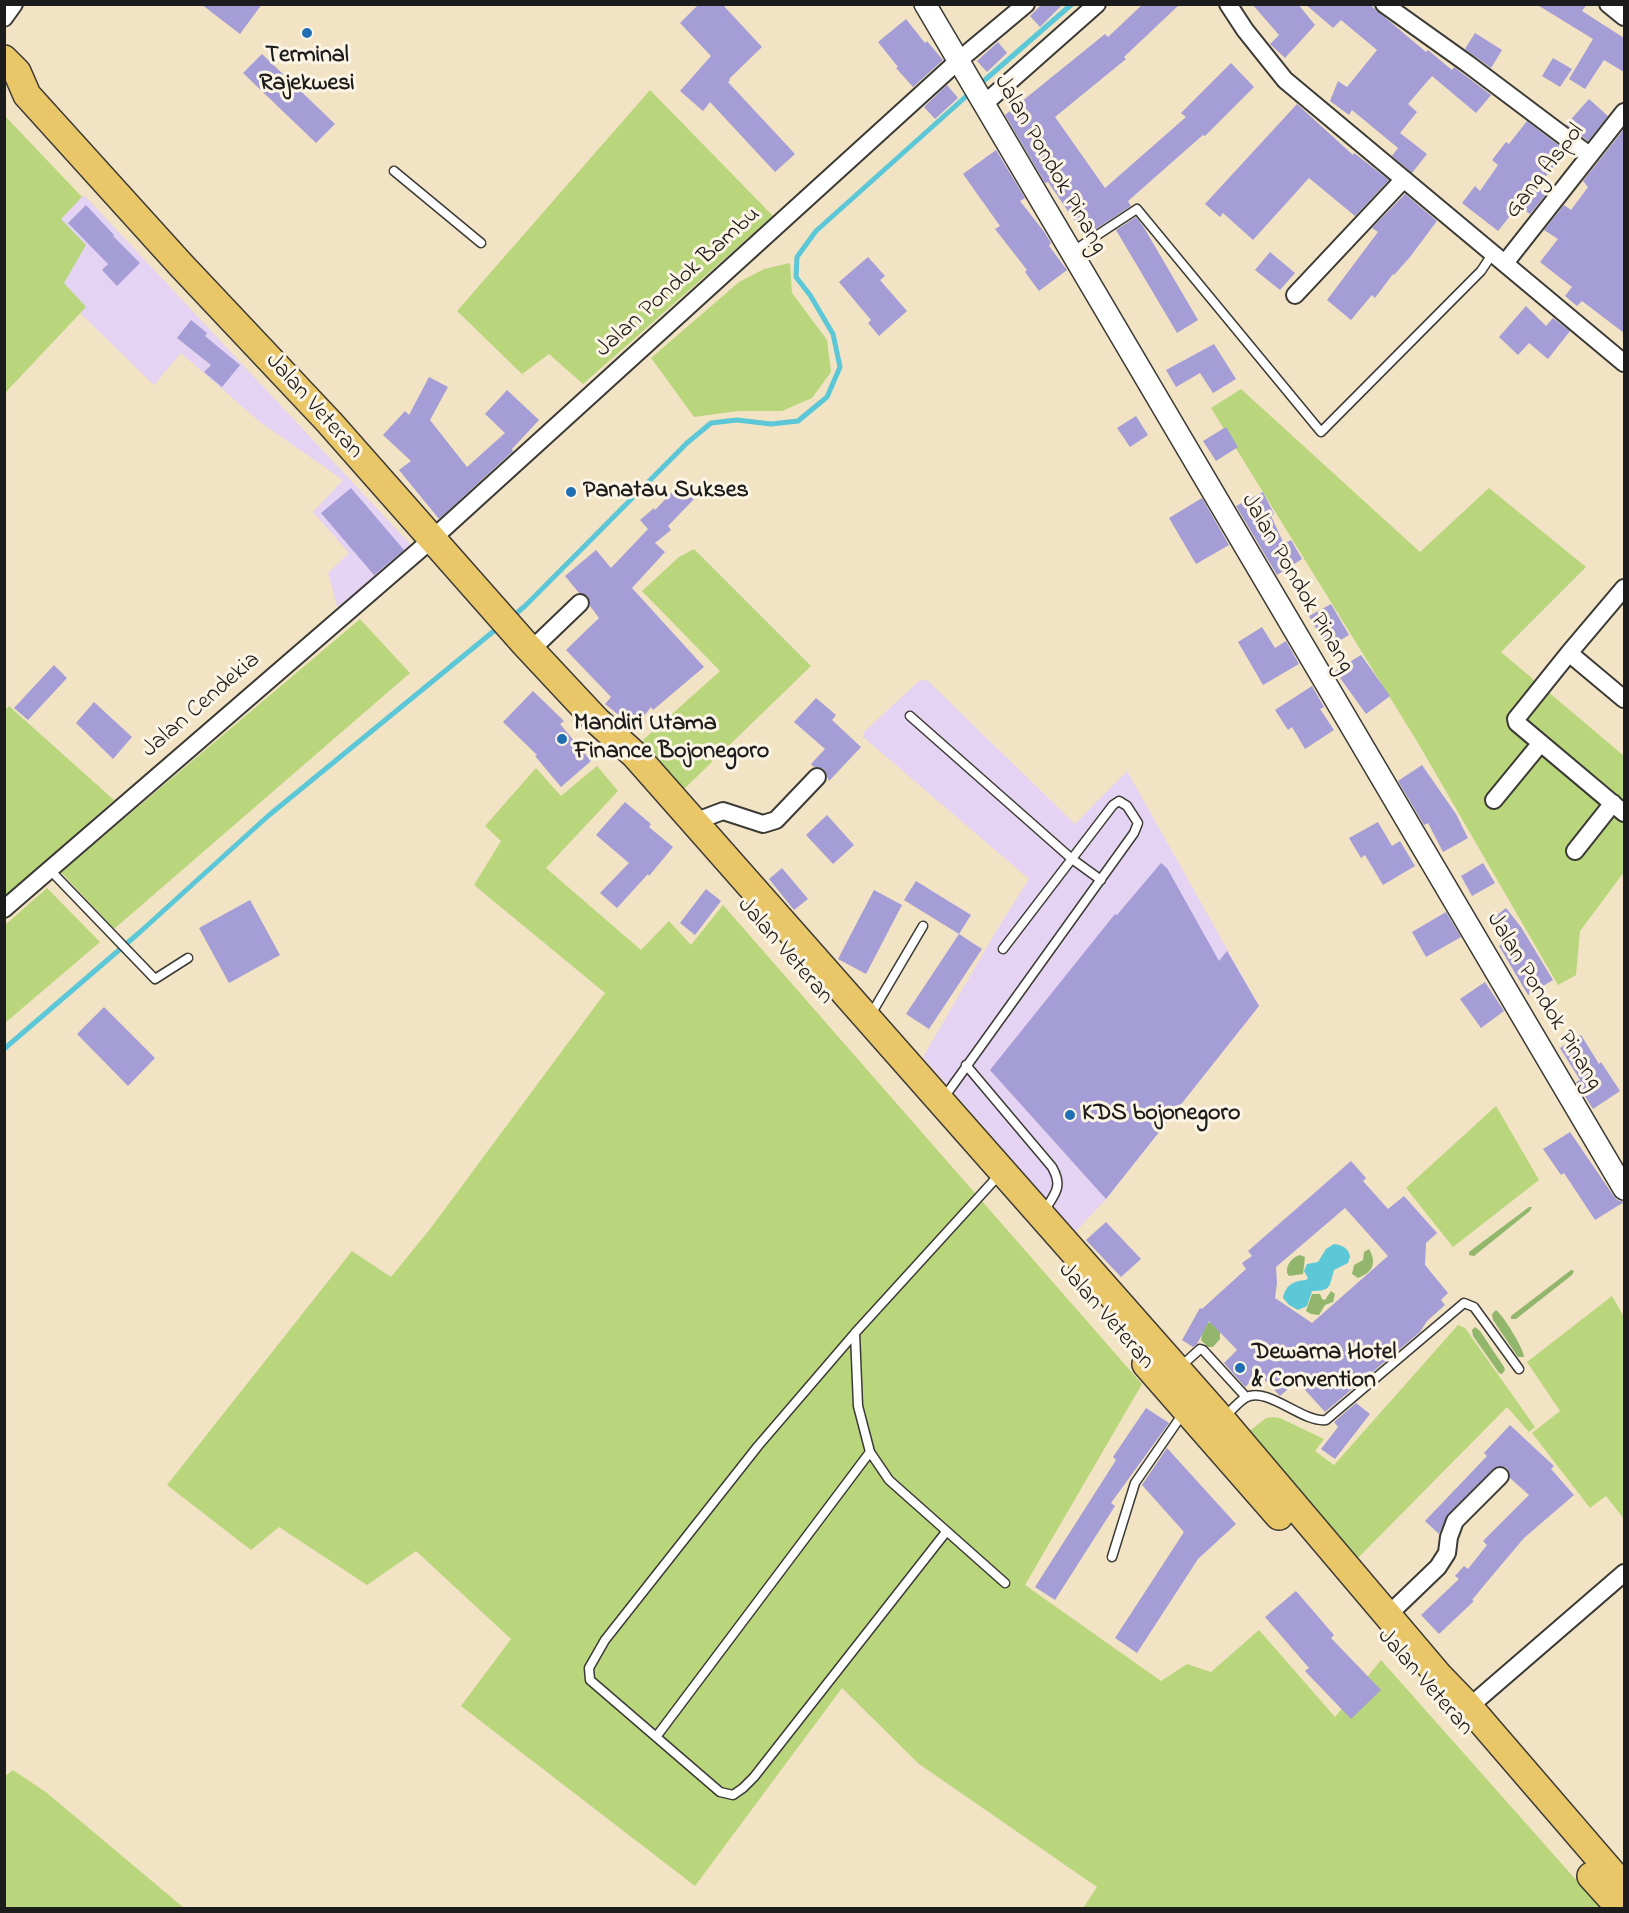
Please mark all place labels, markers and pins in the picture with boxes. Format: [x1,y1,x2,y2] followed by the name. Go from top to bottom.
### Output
[300,26,314,40] marker: Terminal Rajekwesi
[259,43,355,99] place label: Terminal Rajekwesi
[583,478,749,506] place label: Panatau Sukses
[564,485,578,499] marker: Panatau Sukses
[574,711,769,767] place label: Mandiri Utama Finance Bojonegoro
[555,732,569,746] marker: Mandiri Utama Finance Bojonegoro
[1082,1101,1240,1129] place label: KDS bojonegoro
[1063,1108,1077,1122] marker: KDS bojonegoro
[1252,1340,1397,1396] place label: Dewarna Hotel & Convention
[1233,1361,1247,1375] marker: Dewarna Hotel & Convention

